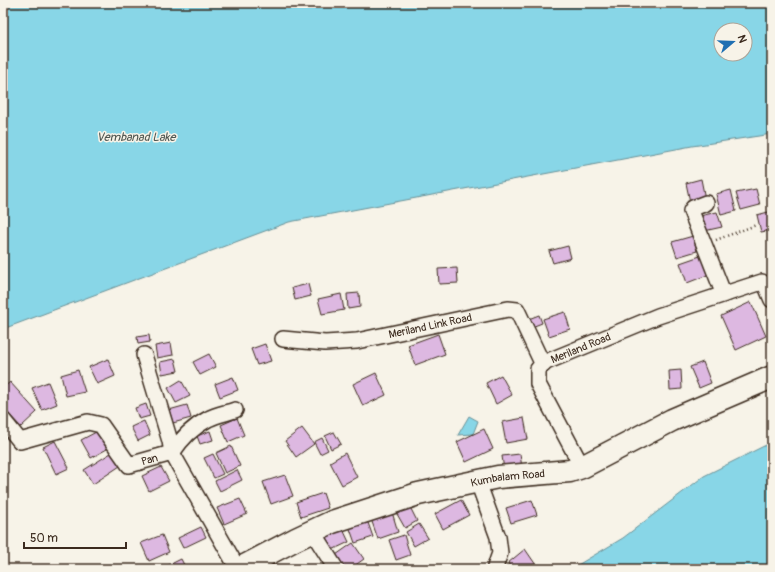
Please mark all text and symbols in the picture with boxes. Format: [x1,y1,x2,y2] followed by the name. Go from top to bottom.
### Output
[713,22,753,62] north arrow
[735,33,750,45] text: N
[97,130,177,145] water label: Vembanad Lake
[387,310,473,341] street label: Meriland Link Road
[549,330,612,366] street label: Meriland Road
[140,451,159,468] street label: Pan
[469,467,545,489] street label: Kumbalam Road
[24,524,126,550] scale bar
[30,531,58,546] text: 50 m

